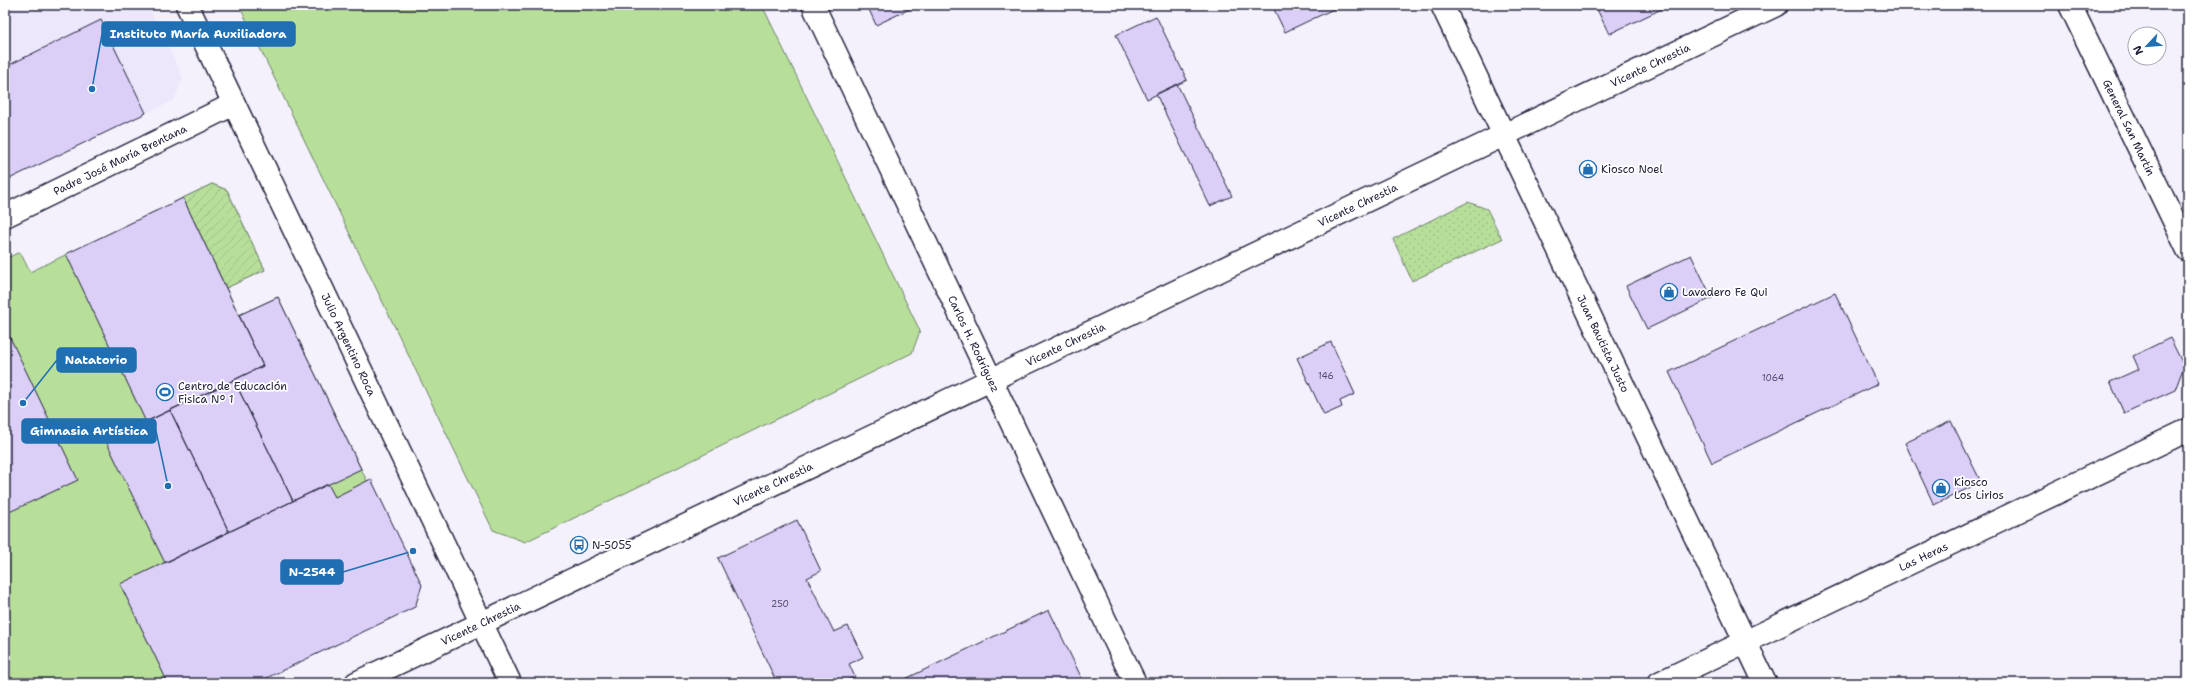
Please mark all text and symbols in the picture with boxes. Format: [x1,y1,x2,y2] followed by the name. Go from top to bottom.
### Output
[102,22,295,46] callout: Instituto María Auxiliadora
[110,26,287,42] text: Instituto María Auxiliadora
[2127,26,2167,66] north arrow
[1608,40,1693,91] street label: Vicente Chrestia
[2130,43,2147,57] text: N
[2099,77,2158,179] street label: General San Martín
[51,121,190,199] street label: Padre José María Brentana
[1578,159,1598,179] shop icon: Kiosco Noel
[1601,162,1663,177] place label: Kiosco Noel
[1316,180,1400,231] street label: Vicente Chrestia
[1659,282,1679,302] shop icon: Lavadero Fe Qui
[1682,285,1768,300] place label: Lavadero Fe Qui
[317,291,379,399] street label: Julio Argentino Roca
[1573,292,1633,395] street label: Juan Bautista Justo
[944,293,1003,395] street label: Carlos H. Rodríguez
[1023,319,1108,370] street label: Vicente Chrestia
[57,348,136,372] callout: Natatorio
[65,352,127,368] text: Natatorio
[1318,370,1334,382] house number: 146
[1762,372,1784,384] house number: 1064
[178,379,287,407] place label: Centro de Educación Fisica Nº 1
[155,382,175,402] sports icon: Centro de Educación Fisica Nº 1
[22,419,156,443] callout: Gimnasia Artística
[30,423,149,439] text: Gimnasia Artística
[731,459,816,510] street label: Vicente Chrestia
[1954,475,2004,503] place label: Kiosco Los Lirios
[1931,478,1951,498] shop icon: Kiosco Los Lirios
[569,535,589,555] bus stop icon: N-5055
[592,538,632,553] place label: N-5055
[1897,539,1951,575] street label: Las Heras
[281,560,343,584] callout: N-2544
[289,564,336,580] text: N-2544
[771,598,789,610] house number: 250
[438,599,523,649] street label: Vicente Chrestia

